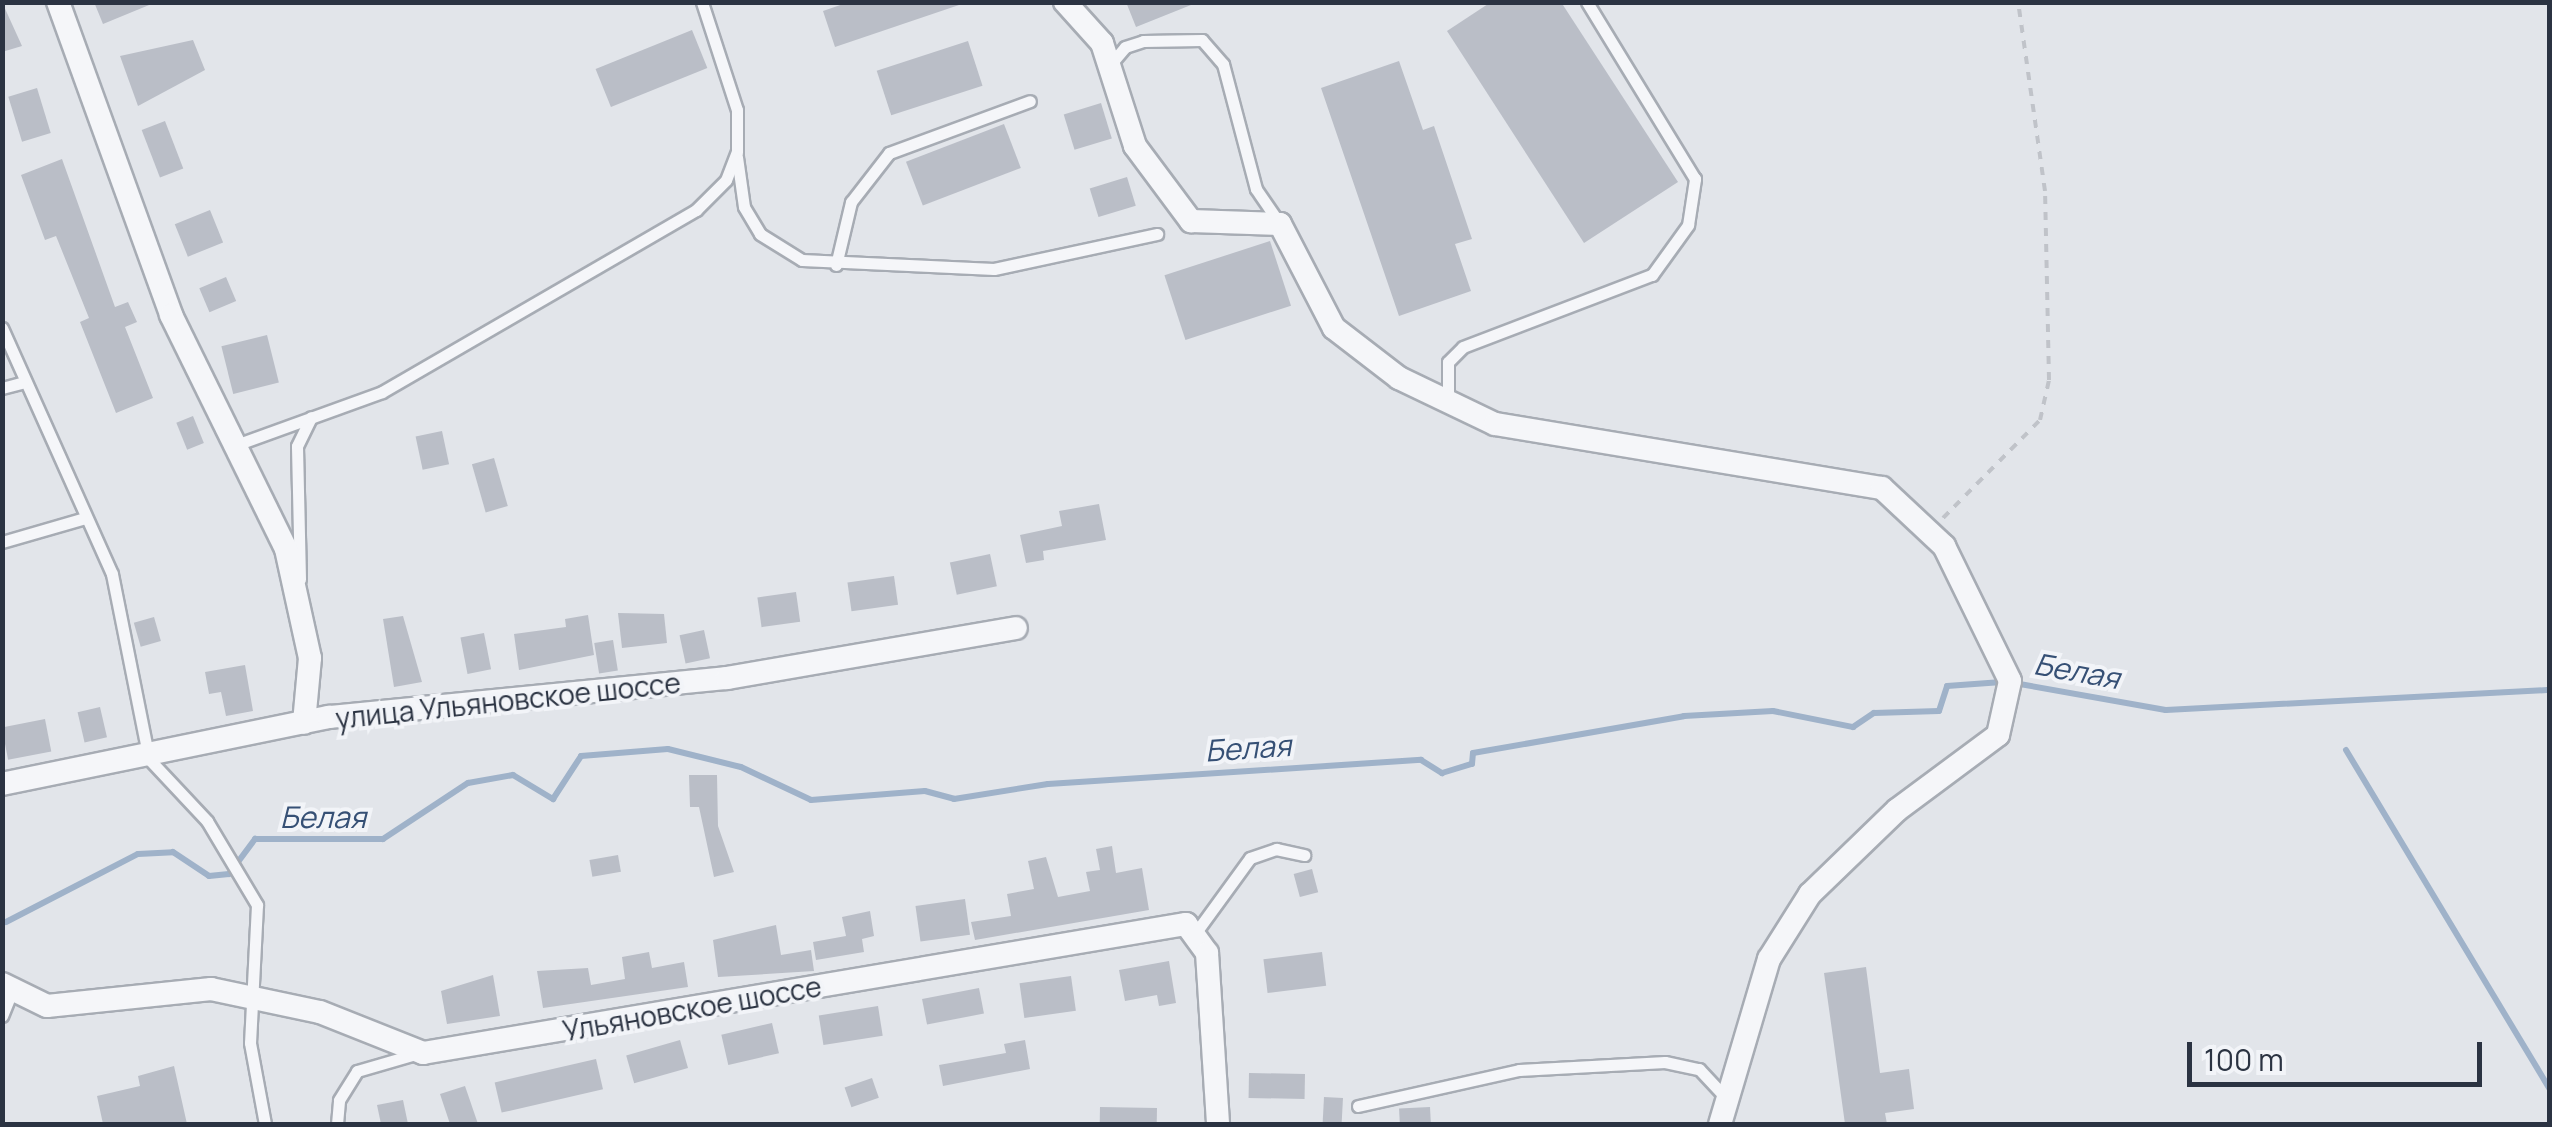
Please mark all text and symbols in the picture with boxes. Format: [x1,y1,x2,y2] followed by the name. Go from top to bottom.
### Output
[2031,646,2123,696] water label: Белая
[334,665,682,735] street label: улица Ульяновское шоссе
[1204,727,1292,769] water label: Белая
[280,799,366,835] water label: Белая
[560,969,824,1047] street label: Ульяновское шоссе
[2192,1022,2487,1084] scale bar
[2204,1039,2284,1080] text: 100 m

